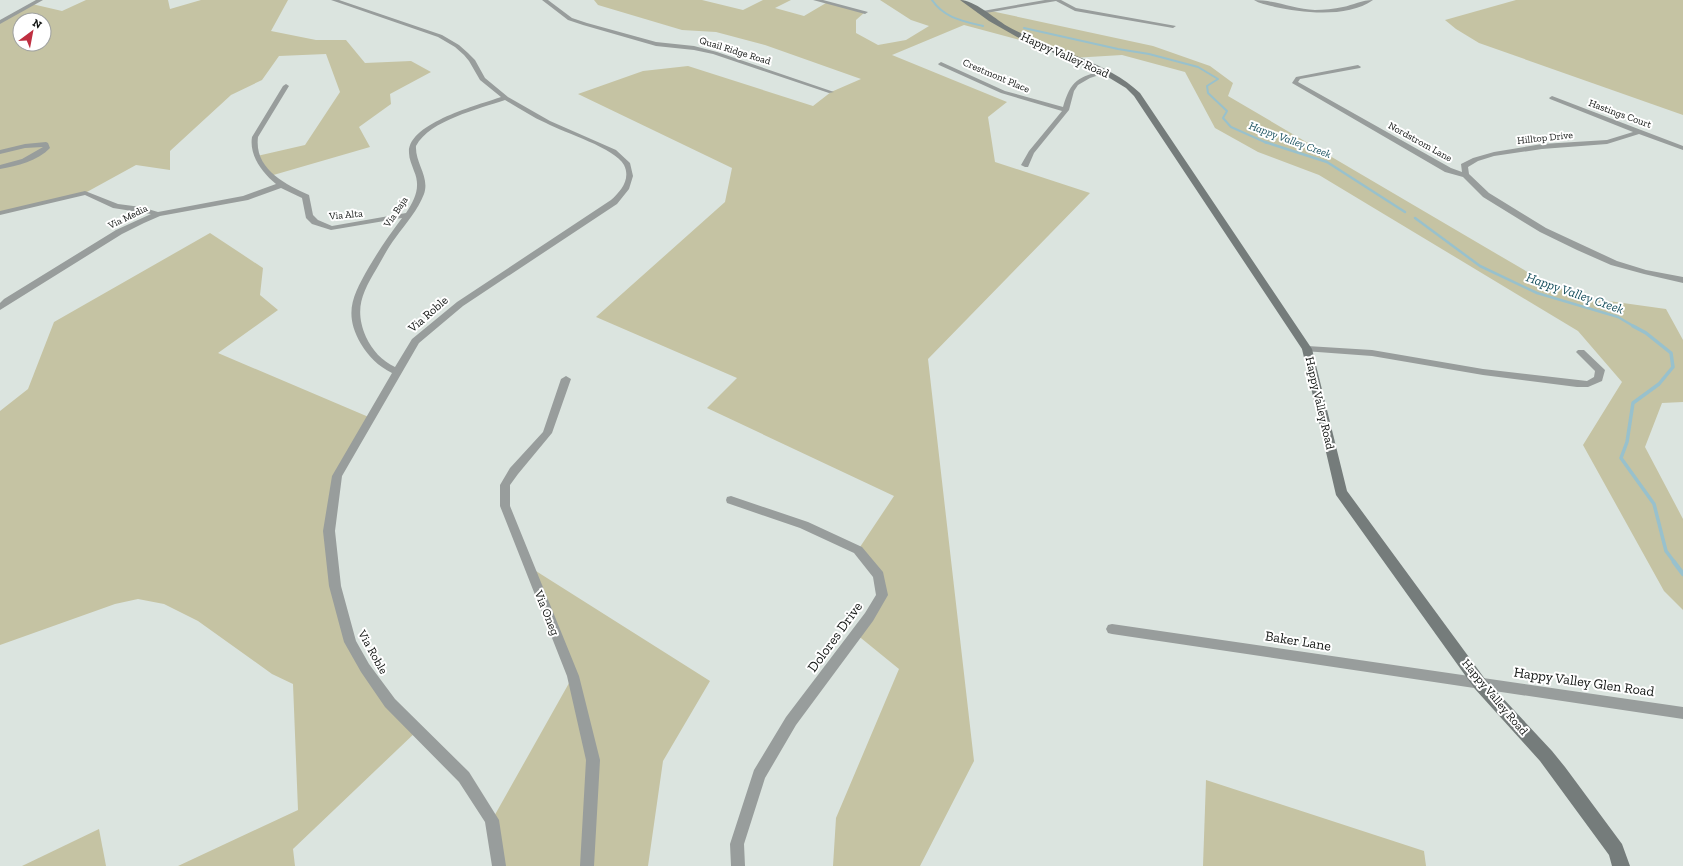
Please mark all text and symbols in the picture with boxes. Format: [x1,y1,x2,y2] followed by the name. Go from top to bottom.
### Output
[12,12,52,52] north arrow
[30,16,45,32] text: N
[1019,29,1112,81] street label: Happy Valley Road
[698,34,773,68] street label: Quail Ridge Road
[961,57,1032,96] street label: Crestmont Place
[1587,97,1653,131] street label: Hastings Court
[1247,119,1333,161] water label: Happy Valley Creek
[1386,120,1454,165] street label: Nordstrom Lane
[1517,129,1574,147] street label: Hilltop Drive
[381,194,411,230] street label: Via Baja
[105,202,150,232] street label: Via Media
[328,208,363,223] street label: Via Alta
[1524,269,1626,317] water label: Happy Valley Creek
[405,293,451,336] street label: Via Roble
[1303,355,1338,451] street label: Happy Valley Road
[531,588,562,638] street label: Via Oneg
[804,598,866,675] street label: Dolores Drive
[355,627,391,677] street label: Via Roble
[1264,627,1333,655] street label: Baker Lane
[1459,656,1531,738] street label: Happy Valley Road
[1513,664,1656,700] street label: Happy Valley Glen Road

